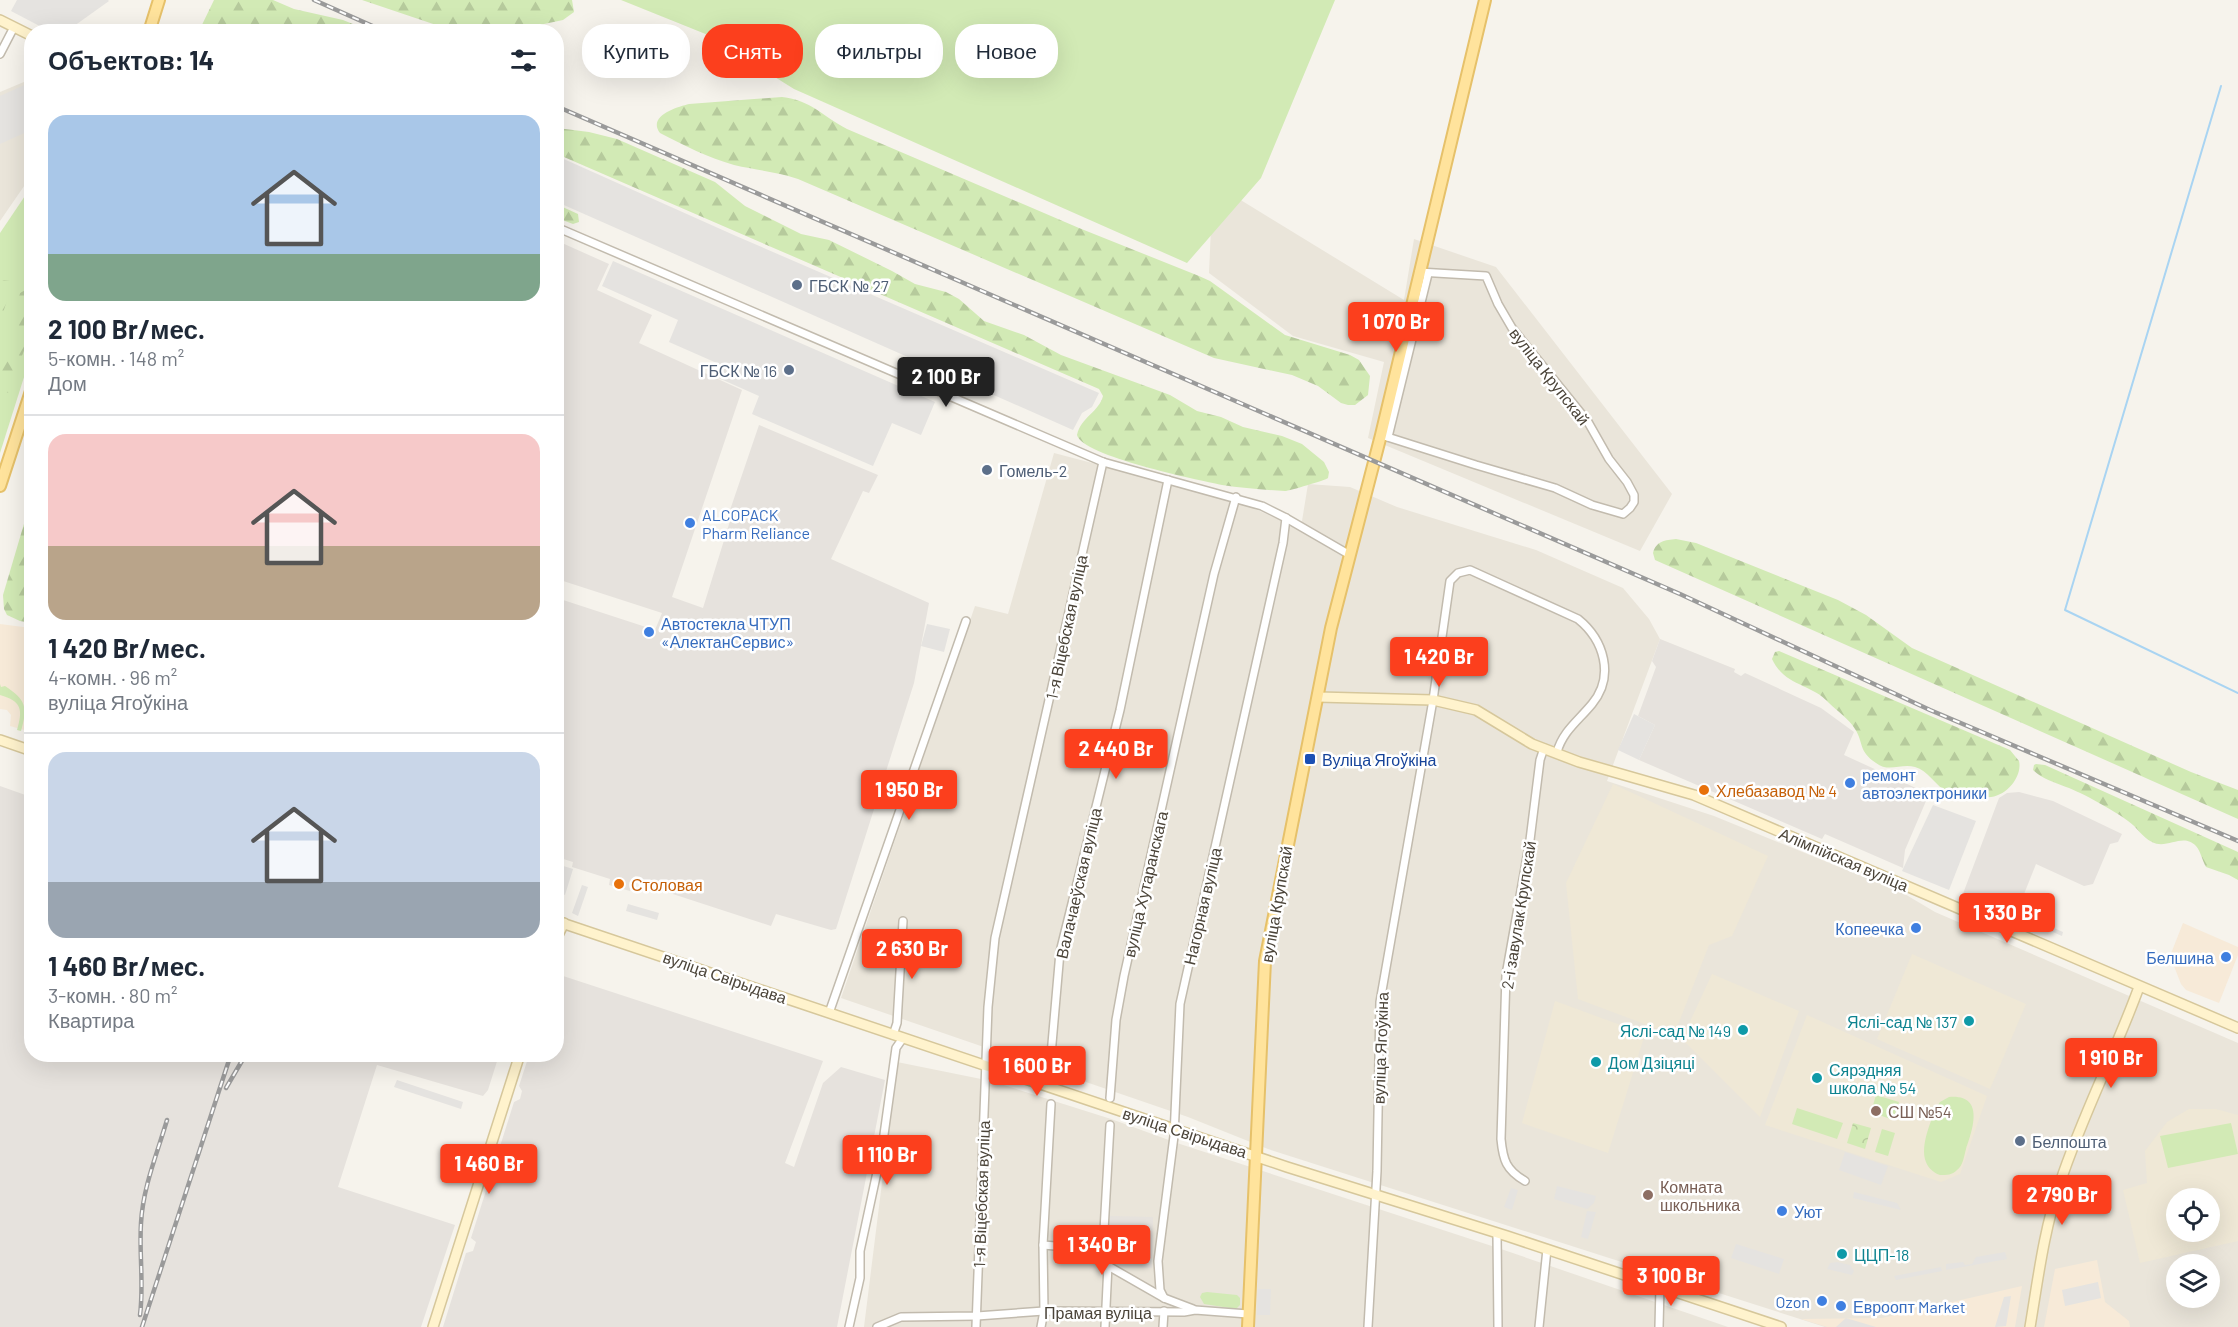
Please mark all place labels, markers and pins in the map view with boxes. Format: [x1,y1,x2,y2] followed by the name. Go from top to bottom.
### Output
[809,276,889,295] place label: ГБСК № 27
[790,278,804,292] marker: ГБСК № 27
[1334,302,1458,353] pin: 1 070 Br
[884,357,1008,408] pin: 2 100 Br
[700,361,777,380] place label: ГБСК № 16
[782,363,796,377] marker: ГБСК № 16
[999,461,1067,480] place label: Гомель-2
[980,463,994,477] marker: Гомель-2
[702,505,810,542] place label: ALCOPACK Pharm Reliance
[683,516,697,530] marker: ALCOPACK Pharm Reliance
[661,614,794,651] place label: Автостекла ЧТУП «АлектанСервис»
[642,625,656,639] marker: Автостекла ЧТУП «АлектанСервис»
[1377,637,1501,688] pin: 1 420 Br
[1054,729,1178,780] pin: 2 440 Br
[1322,750,1437,769] place label: Вуліца Ягоўкіна
[1303,752,1317,766] marker: Вуліца Ягоўкіна
[1862,765,1987,802] place label: ремонт автоэлектроники
[847,770,971,821] pin: 1 950 Br
[1843,776,1857,790] marker: ремонт автоэлектроники
[1716,781,1837,800] place label: Хлебазавод № 4
[1697,783,1711,797] marker: Хлебазавод № 4
[631,875,703,894] place label: Столовая
[612,877,626,891] marker: Столовая
[1945,893,2069,944] pin: 1 330 Br
[1835,919,1904,938] place label: Копеечка
[1909,921,1923,935] marker: Копеечка
[850,929,974,980] pin: 2 630 Br
[2146,948,2214,967] place label: Белшина
[2219,950,2233,964] marker: Белшина
[1847,1012,1957,1031] place label: Яслі-сад № 137
[1962,1014,1976,1028] marker: Яслі-сад № 137
[1620,1021,1731,1040] place label: Яслі-сад № 149
[1736,1023,1750,1037] marker: Яслі-сад № 149
[2049,1038,2173,1089] pin: 1 910 Br
[975,1046,1099,1097] pin: 1 600 Br
[1608,1053,1695,1072] place label: Дом Дзіцяці
[1589,1055,1603,1069] marker: Дом Дзіцяці
[1829,1060,1916,1097] place label: Сярэдняя школа № 54
[1810,1071,1824,1085] marker: Сярэдняя школа № 54
[1888,1102,1952,1121] place label: СШ №54
[1869,1104,1883,1118] marker: СШ №54
[2032,1132,2107,1151] place label: Белпошта
[2013,1134,2027,1148] marker: Белпошта
[825,1135,949,1186] pin: 1 110 Br
[427,1144,551,1195] pin: 1 460 Br
[2000,1175,2124,1226] pin: 2 790 Br
[1660,1177,1740,1214] place label: Комната школьника
[1641,1188,1655,1202] marker: Комната школьника
[1794,1202,1823,1221] place label: Уют
[1775,1204,1789,1218] marker: Уют
[1040,1225,1164,1276] pin: 1 340 Br
[1854,1245,1909,1264] place label: ЦЦП-18
[1835,1247,1849,1261] marker: ЦЦП-18
[1609,1256,1733,1307] pin: 3 100 Br
[1776,1292,1810,1311] place label: Ozon
[1815,1294,1829,1308] marker: Ozon
[1853,1297,1965,1316] place label: Евроопт Market
[1834,1299,1848,1313] marker: Евроопт Market

